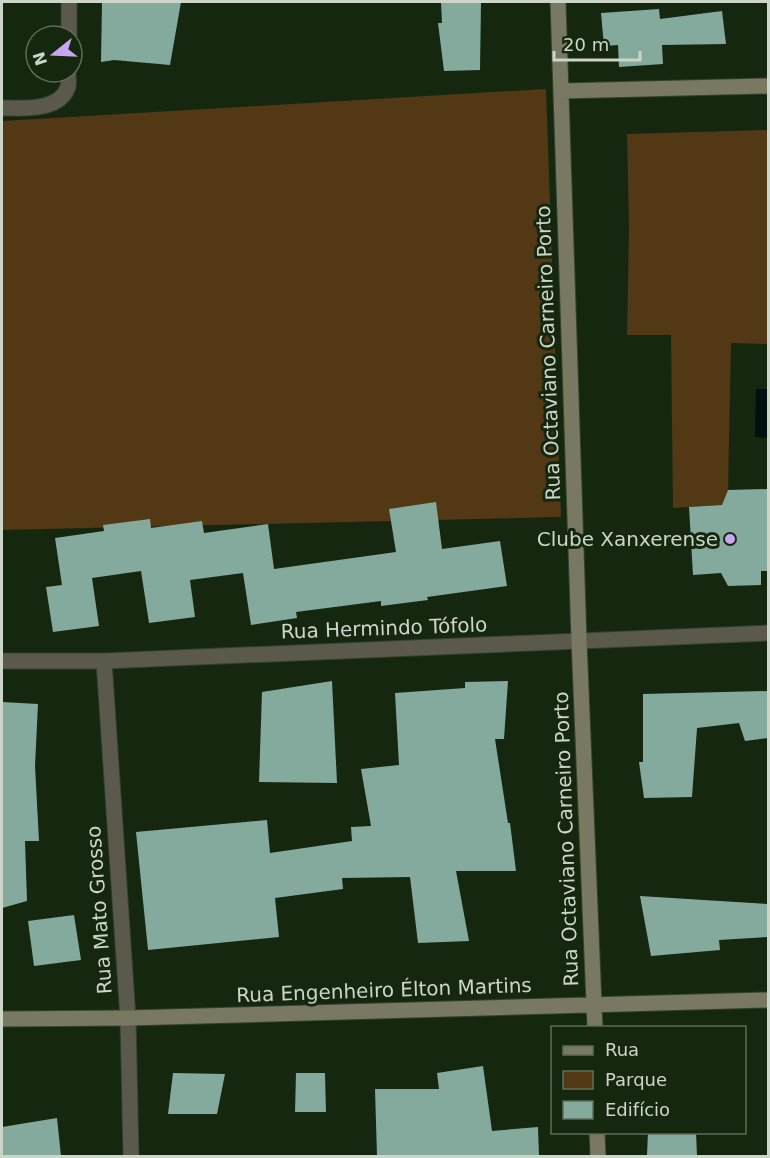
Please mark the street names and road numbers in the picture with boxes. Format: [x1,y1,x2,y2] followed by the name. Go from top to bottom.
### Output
[531,205,565,501] street label: Rua Octaviano Carneiro Porto
[280,612,488,644] street label: Rua Hermindo Tófolo
[549,691,583,987] street label: Rua Octaviano Carneiro Porto
[81,825,117,995] street label: Rua Mato Grosso
[236,973,532,1007] street label: Rua Engenheiro Élton Martins

